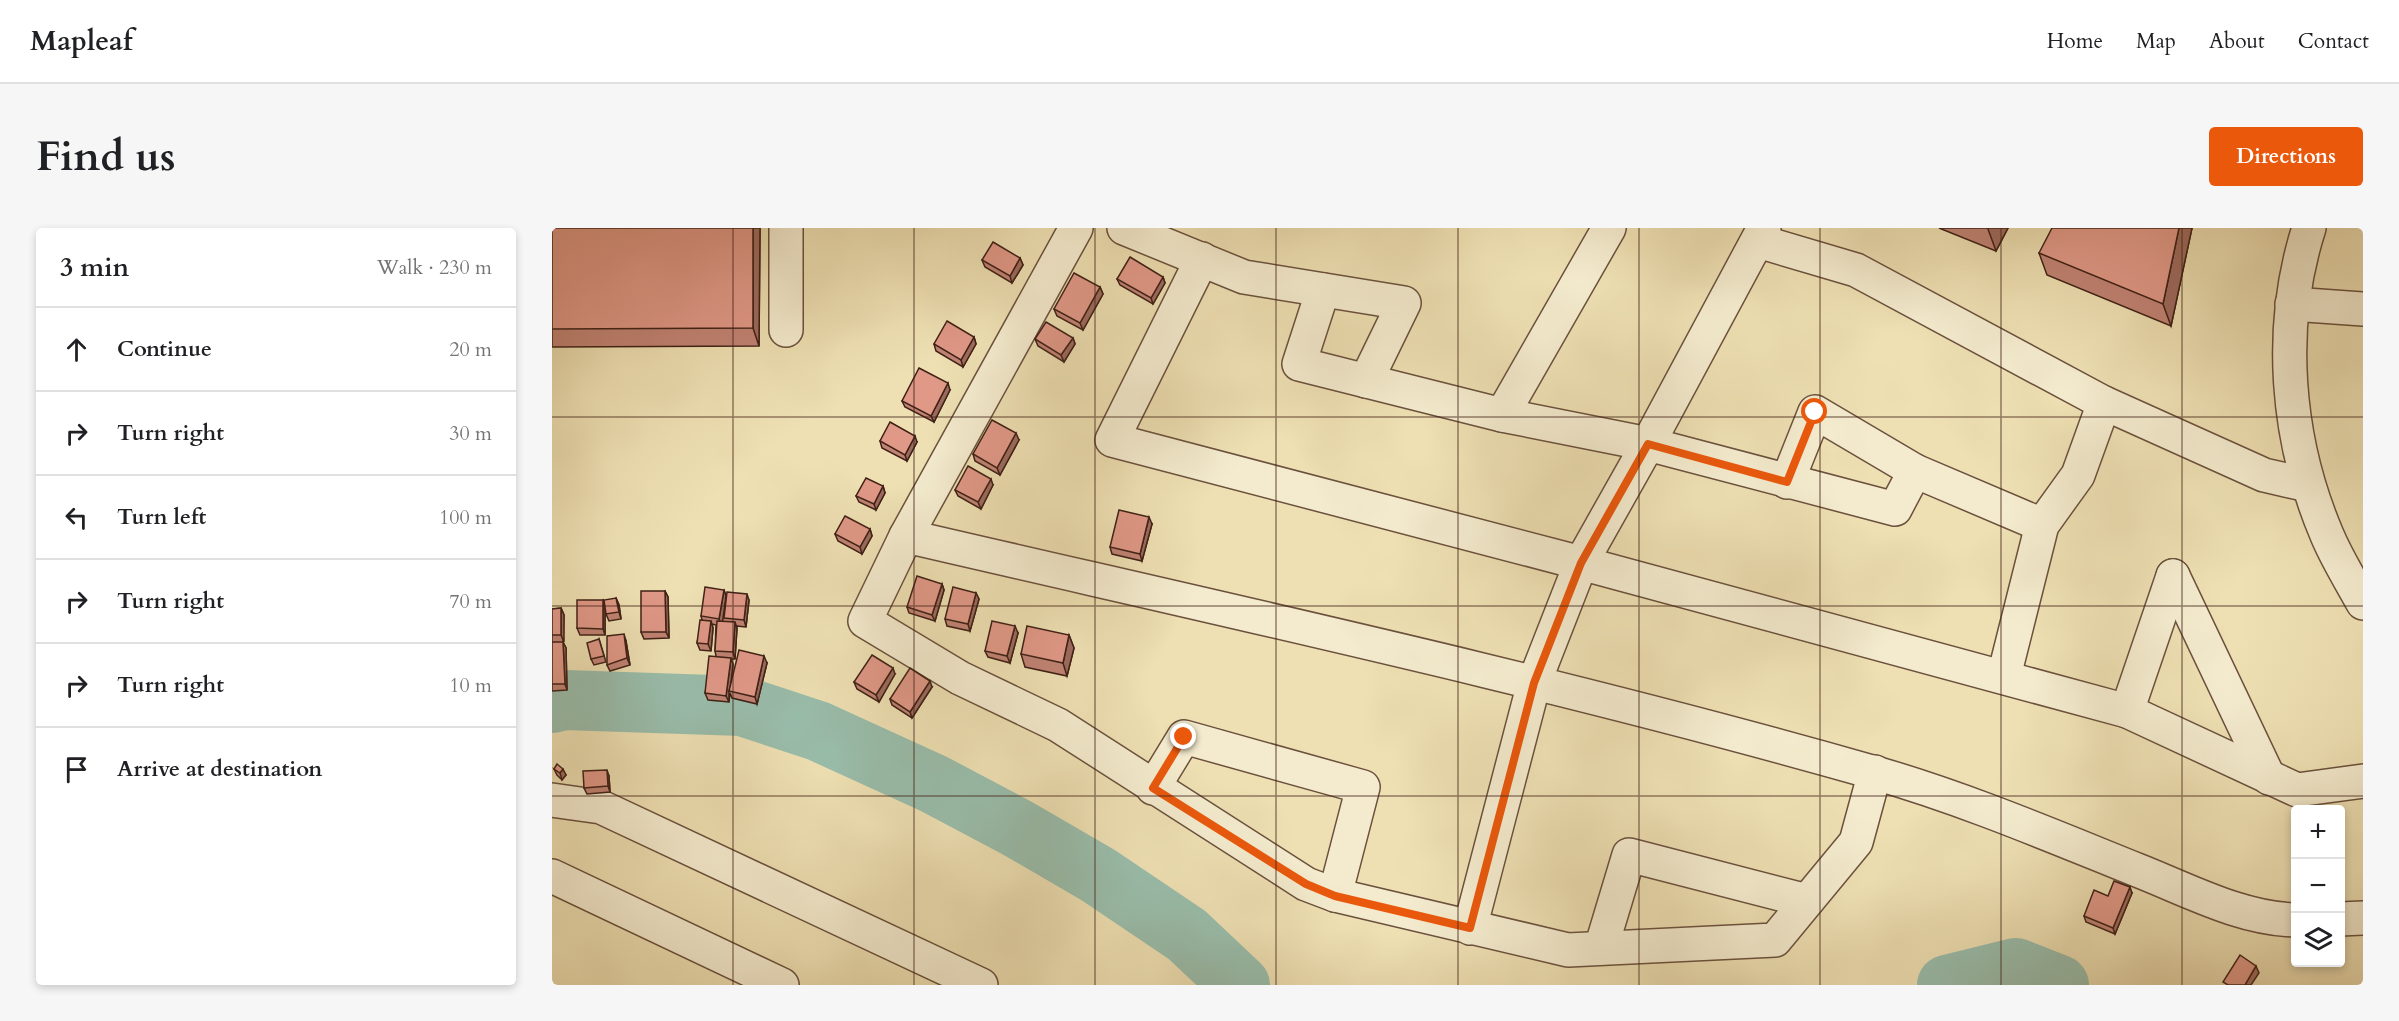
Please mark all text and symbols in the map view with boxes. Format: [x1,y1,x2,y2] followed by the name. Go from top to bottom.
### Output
[30,22,133,60] text: Mapleaf
[2047,27,2103,56] text: Home
[2136,27,2176,56] text: Map
[2209,27,2265,56] text: About
[2298,27,2369,56] text: Contact
[2209,127,2363,186] button: Directions
[36,128,176,185] text: Find us
[60,250,129,285] text: 3 min
[377,254,492,281] text: Walk · 230 m
[60,333,93,366] icon: ahead
[117,334,212,364] text: Continue
[449,336,492,363] text: 20 m
[1801,398,1827,424] route start
[60,417,93,450] icon: right
[117,418,224,448] text: Turn right
[449,420,492,447] text: 30 m
[60,501,93,534] icon: left
[117,502,206,532] text: Turn left
[439,504,492,531] text: 100 m
[60,585,93,618] icon: right
[117,586,224,616] text: Turn right
[449,588,492,615] text: 70 m
[60,669,93,702] icon: right
[117,670,224,700] text: Turn right
[449,672,492,699] text: 10 m
[1170,723,1196,749] route end
[60,753,93,786] icon: arrive
[117,754,322,784] text: Arrive at destination
[2291,805,2345,967] map controls
[2291,805,2345,859] button: +
[2291,859,2345,913] button: −
[2291,913,2345,967] button: layers

